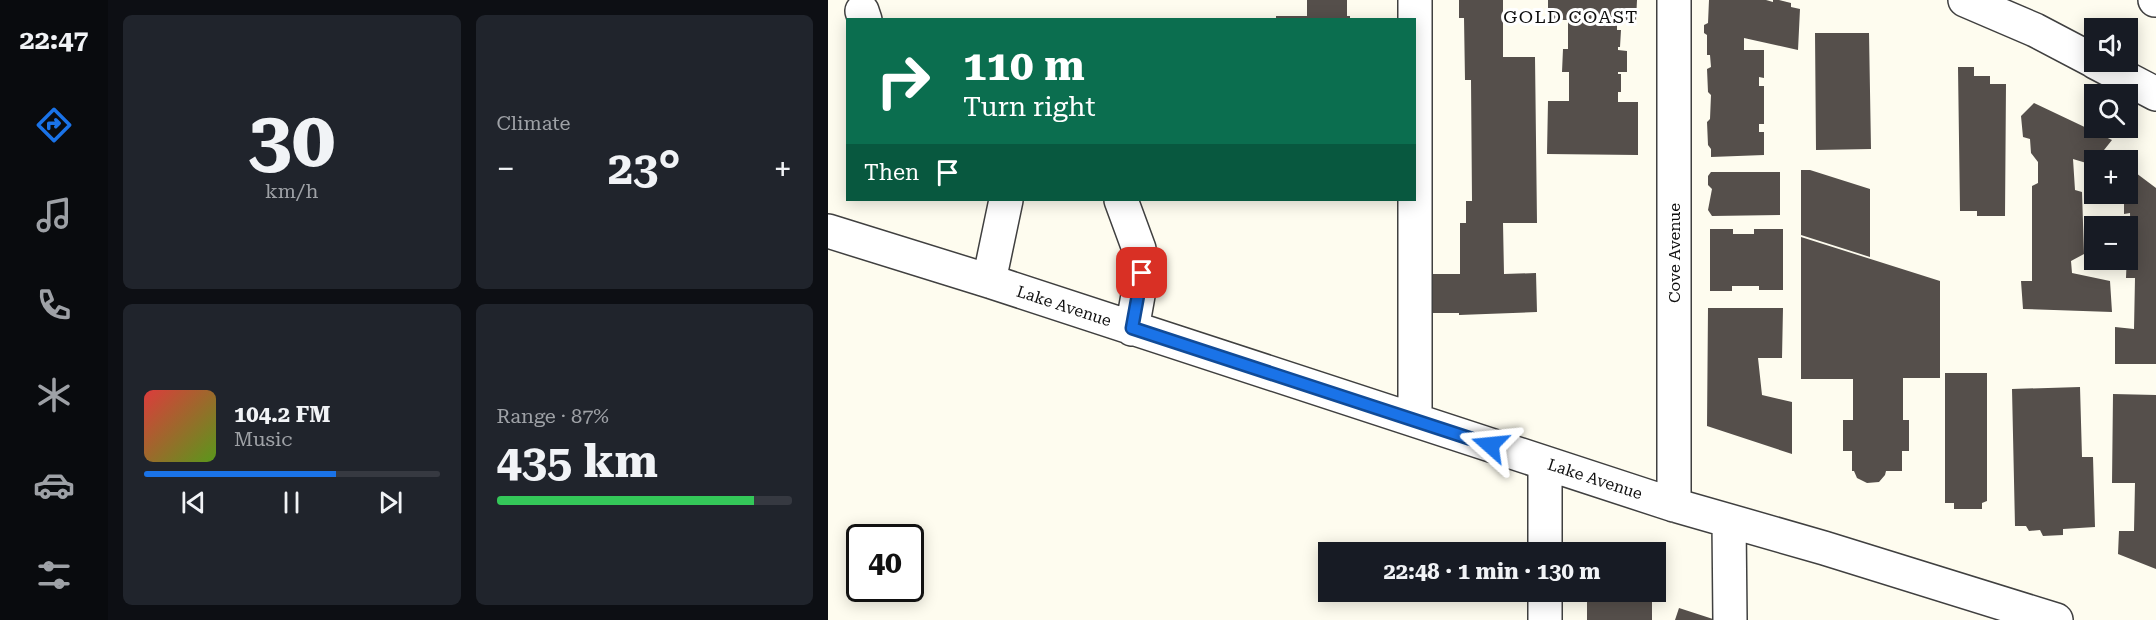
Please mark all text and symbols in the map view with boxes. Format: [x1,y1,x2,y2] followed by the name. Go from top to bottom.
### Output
[1503,6,1639,27] district label: GOLD COAST
[2084,18,2138,270] map controls
[2084,18,2138,72] button: sound
[20,24,88,56] text: 22:47
[963,41,1085,90] text: 110 m
[864,42,942,120] icon: right
[2084,84,2138,138] button: search
[963,91,1096,123] text: Turn right
[248,94,335,185] text: 30
[33,104,75,146] icon: directions
[497,111,571,135] text: Climate
[608,142,681,195] text: 23°
[497,149,515,188] text: −
[774,149,792,188] text: +
[2084,150,2138,204] button: +
[931,156,964,189] icon: arrive
[864,160,919,185] text: Then
[265,179,319,203] text: km/h
[33,194,75,236] icon: music
[1665,203,1684,303] street label: Cove Avenue
[2084,216,2138,270] button: −
[1116,247,1167,298] pin
[1125,256,1158,289] icon: arrive
[1014,282,1114,330] street label: Lake Avenue
[33,284,75,326] icon: phone
[33,374,75,416] icon: climate
[234,402,331,427] text: 104.2 FM
[497,404,609,428] text: Range · 87%
[1458,413,1522,477] position arrow
[234,427,293,451] text: Music
[497,435,658,488] text: 435 km
[1545,455,1645,503] street label: Lake Avenue
[33,464,75,506] icon: car
[177,486,210,519] icon: previous
[275,486,308,519] icon: pause
[374,486,407,519] icon: next
[846,524,924,602] speed limit sign: 40
[33,554,75,596] icon: filters
[1383,559,1601,584] text: 22:48 · 1 min · 130 m

